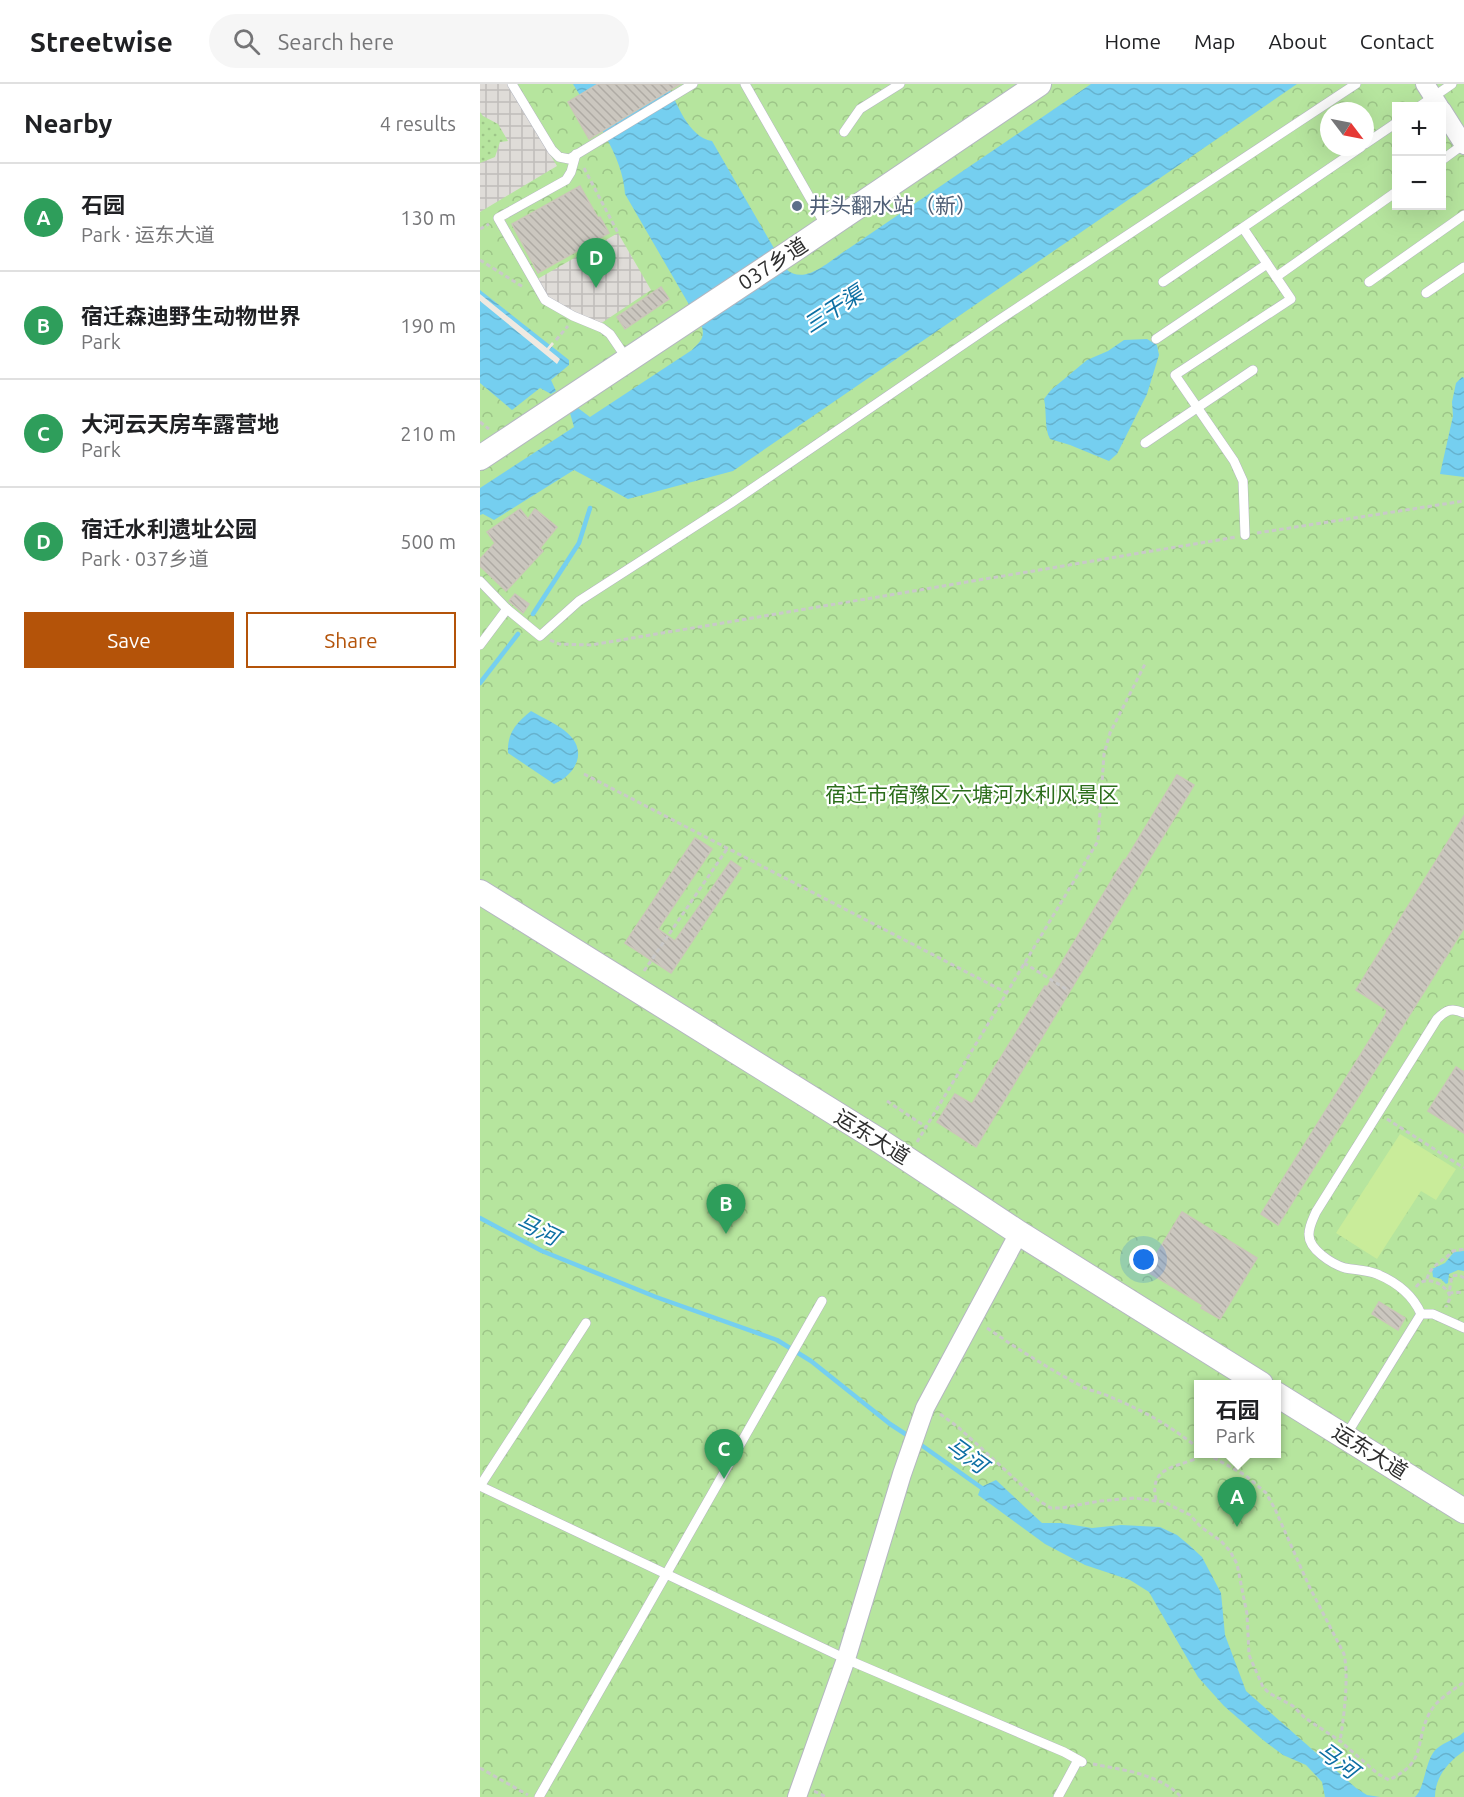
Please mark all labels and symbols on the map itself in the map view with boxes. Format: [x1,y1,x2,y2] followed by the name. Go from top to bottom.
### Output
[1320,102,1374,156] north arrow
[809,193,977,217] place label: 井头翻水站（新）
[790,199,804,213] marker: 井头翻水站（新）
[733,232,812,294] street label: 037乡道
[576,238,616,288] pin: D
[798,278,870,337] water label: 三干渠
[825,782,1119,806] park label: 宿迁市宿豫区六塘河水利风景区
[831,1104,915,1169] street label: 运东大道
[706,1184,746,1234] pin: B
[513,1208,567,1251] water label: 马河
[1129,1245,1158,1274] your location
[1329,1419,1413,1484] street label: 运东大道
[704,1430,744,1479] pin: C
[942,1432,996,1480] water label: 马河
[1218,1478,1257,1527] pin: A
[1313,1736,1367,1785] water label: 马河

